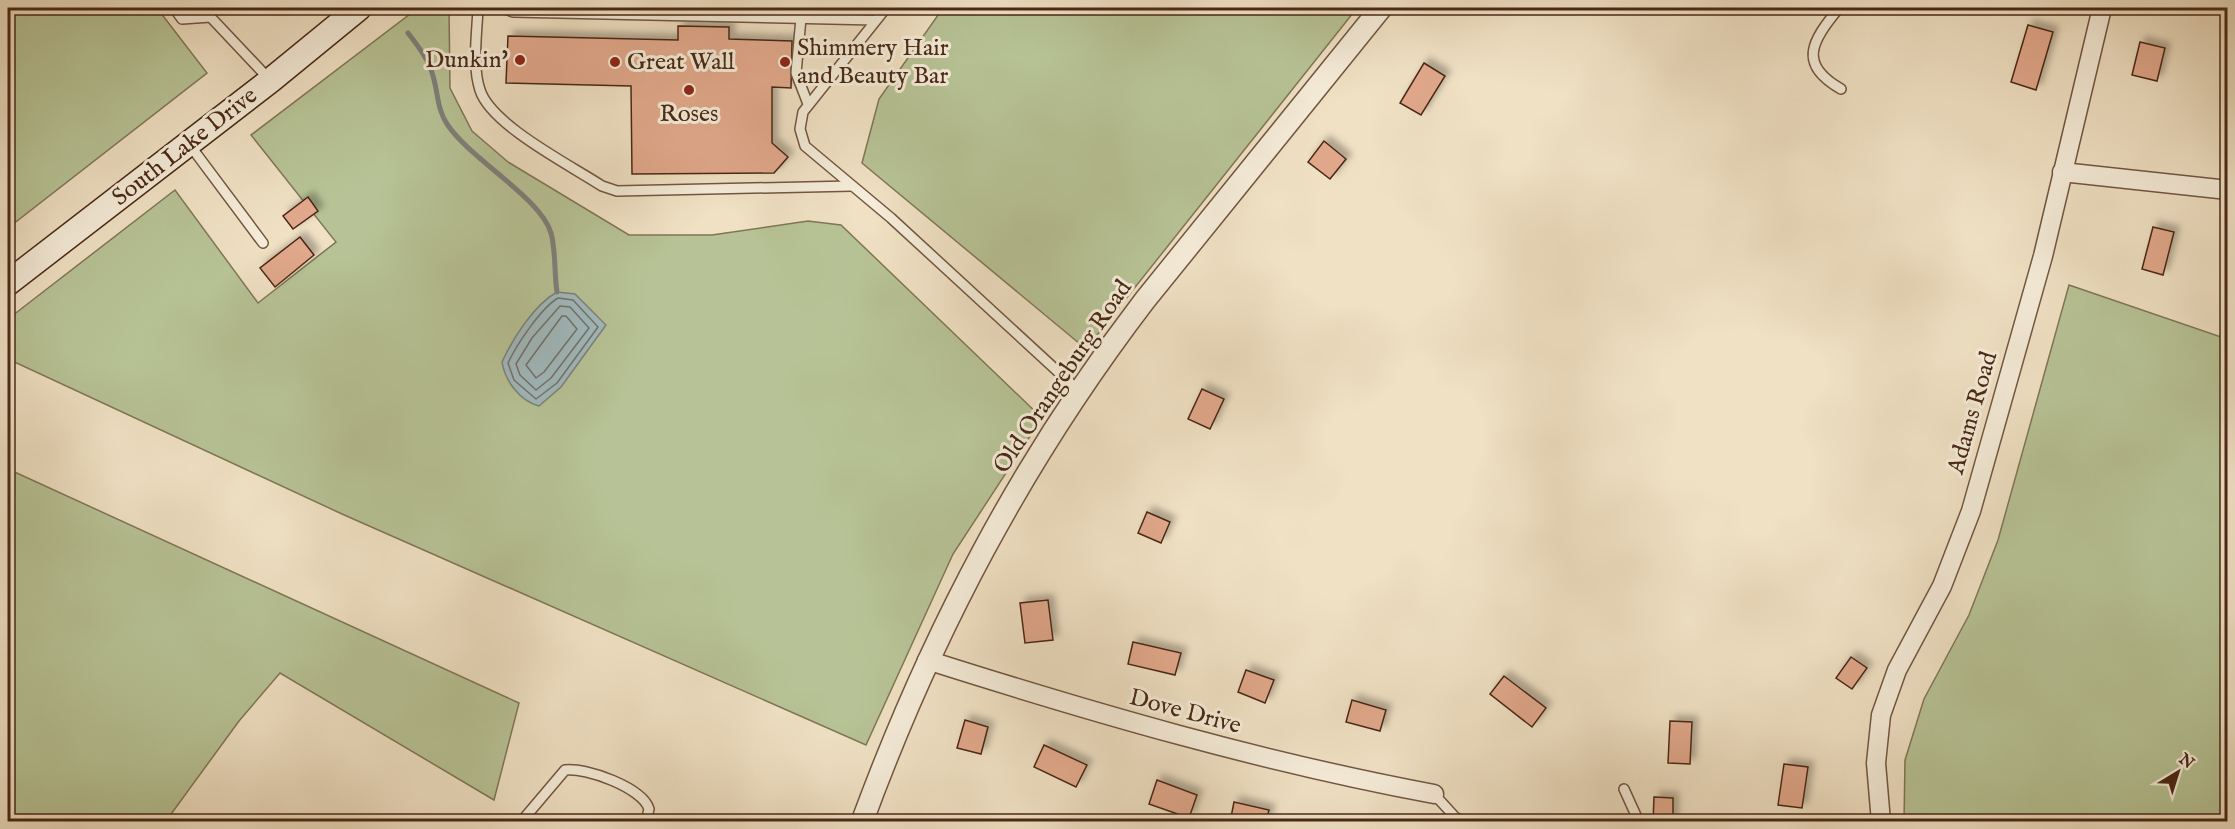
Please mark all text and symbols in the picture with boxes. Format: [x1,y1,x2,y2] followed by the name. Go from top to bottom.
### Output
[797,33,949,92] place label: Shimmery Hair and Beauty Bar
[425,45,508,76] place label: Dunkin'
[627,47,735,78] place label: Great Wall
[513,53,527,67] marker: Dunkin'
[608,55,622,69] marker: Great Wall
[778,55,792,69] marker: Shimmery Hair and Beauty Bar
[106,81,264,213] street label: South Lake Drive
[682,83,696,97] marker: Roses
[660,99,718,130] place label: Roses
[987,274,1139,480] street label: Old Orangeburg Road
[1940,348,2005,479] street label: Adams Road
[1126,682,1244,742] street label: Dove Drive
[2148,742,2208,802] north arrow
[2174,749,2198,774] text: N

